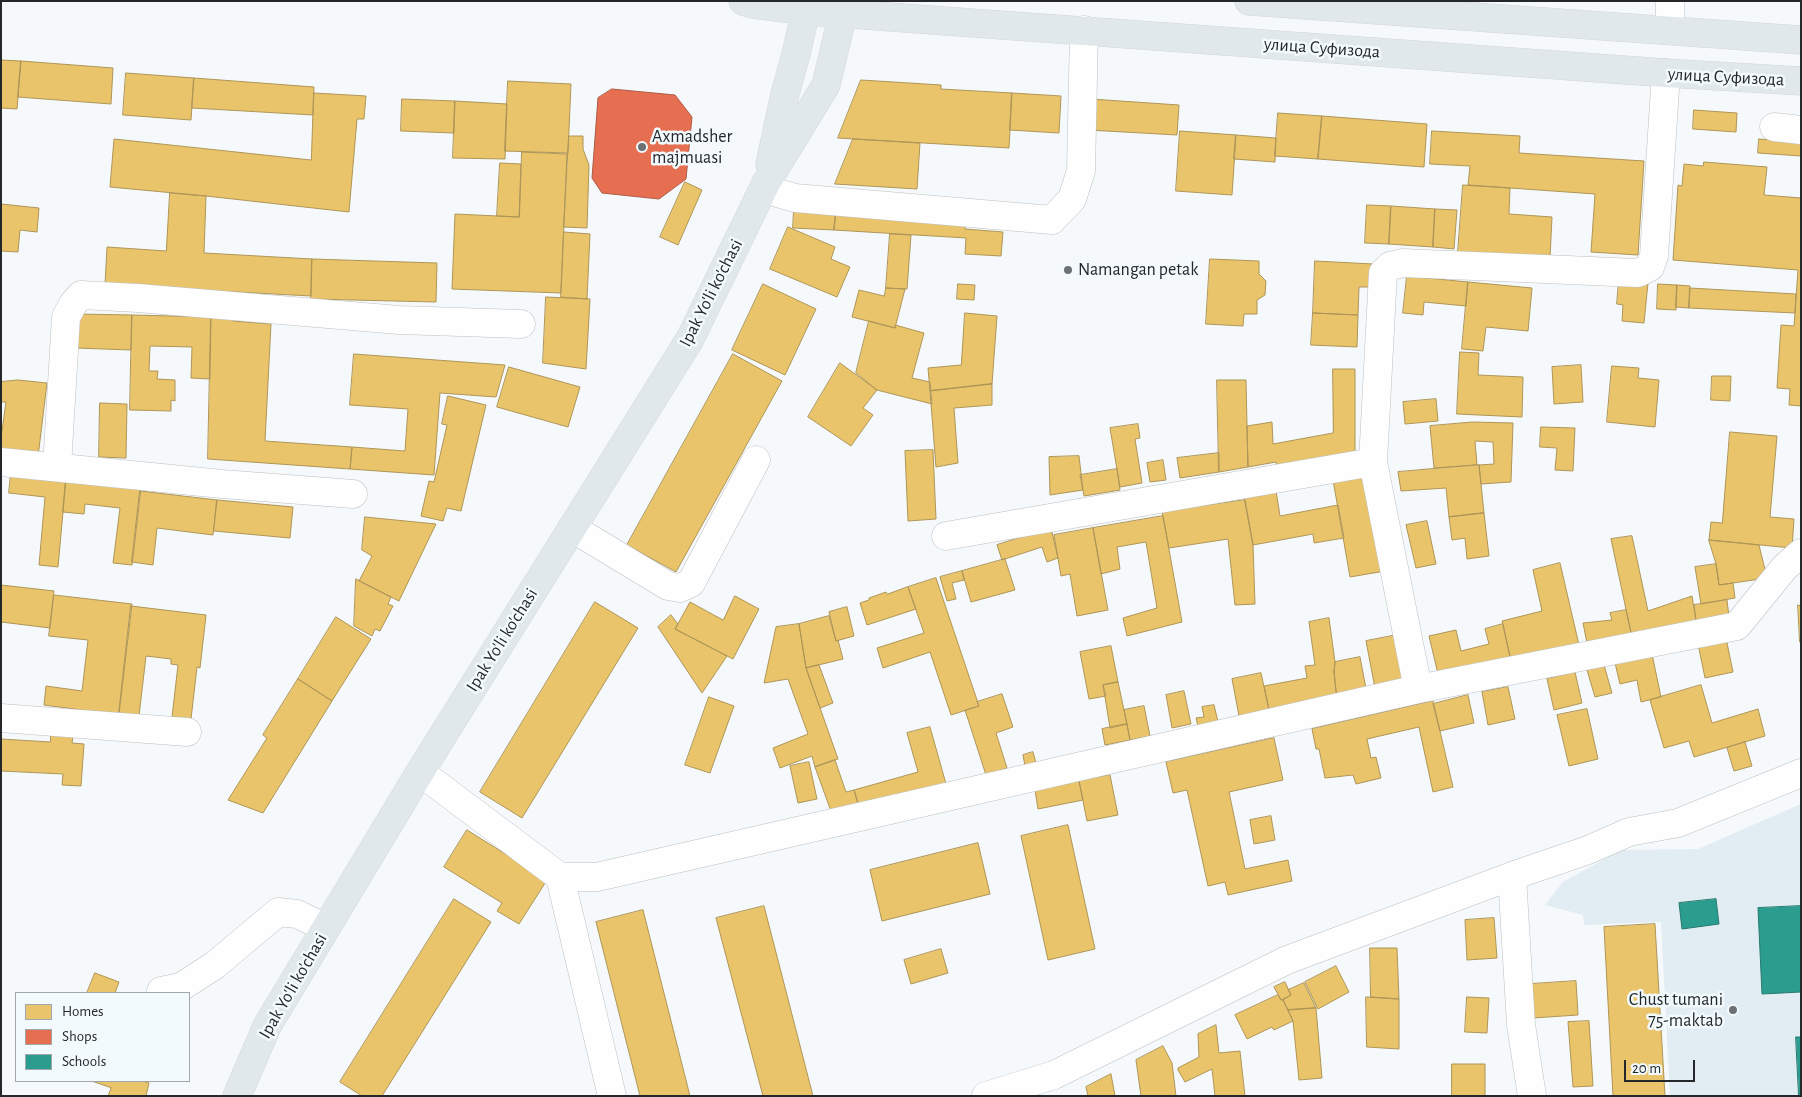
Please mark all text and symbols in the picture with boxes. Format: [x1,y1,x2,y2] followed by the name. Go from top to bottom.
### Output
[1263,33,1381,63] street label: улица Суфизода
[1667,63,1785,91] street label: улица Суфизода
[652,126,732,168] place label: Axmadsher majmuasi
[636,141,648,153] marker: Axmadsher majmuasi
[675,235,747,351] street label: Ipak Yo'li ko'chasi
[1078,259,1199,281] place label: Namangan petak
[1062,264,1074,276] marker: Namangan petak
[462,584,542,696] street label: Ipak Yo'li ko'chasi
[254,929,332,1043] street label: Ipak Yo'li ko'chasi
[1629,989,1723,1032] place label: Chust tumani 75-maktab
[15,992,190,1082] legend
[62,1004,104,1019] text: Homes
[1727,1004,1739,1016] marker: Chust tumani 75-maktab
[62,1029,97,1044] text: Shops
[1627,1050,1698,1082] scale bar
[62,1054,106,1069] text: Schools
[1632,1061,1661,1076] text: 20 m

